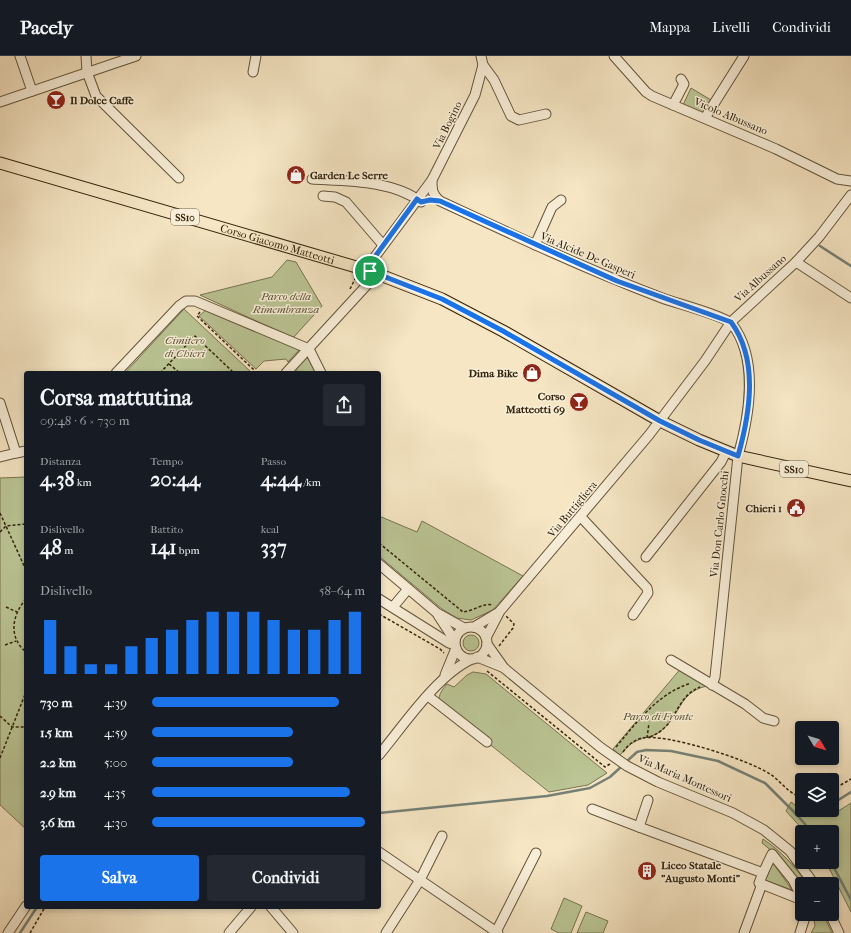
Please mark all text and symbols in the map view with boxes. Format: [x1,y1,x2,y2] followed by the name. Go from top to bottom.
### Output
[20,17,73,39] text: Pacely
[649,19,690,36] text: Mappa
[712,19,750,36] text: Livelli
[772,19,831,36] text: Condividi
[45,89,67,111] bar icon: Il Dolce Caffè
[70,94,134,107] place label: Il Dolce Caffè
[691,95,770,138] street label: Vicolo Albussano
[430,99,465,152] street label: Via Bogino
[285,164,307,186] shop icon: Garden Le Serre
[310,169,388,182] place label: Garden Le Serre
[171,209,199,225] road number: SS10
[219,222,337,267] street label: Corso Giacomo Matteotti
[537,229,638,282] street label: Via Alcide De Gasperi
[731,252,789,306] street label: Via Albussano
[353,254,387,288] pin
[359,260,381,282] icon: arrive
[252,290,319,316] park label: Parco della Rimembranza
[165,334,206,360] park label: Cimitero di Chieri
[521,362,543,384] shop icon: Dima Bike
[467,367,519,380] place label: Dima Bike
[323,384,365,426] button: share
[40,385,192,411] text: Corsa mattutina
[505,390,565,416] place label: Corso Matteotti 69
[568,391,590,413] bar icon: Corso Matteotti 69
[40,413,130,428] text: 09:48 · 6 × 730 m
[40,455,81,468] text: Distanza
[150,455,183,468] text: Tempo
[261,455,286,468] text: Passo
[780,461,808,477] road number: SS10
[40,468,74,491] text: 4.38
[150,468,200,491] text: 20:44
[261,468,301,491] text: 4:44
[707,469,732,579] street label: Via Don Carlo Gnocchi
[74,476,92,489] text: km
[301,476,321,489] text: /km
[544,478,600,541] street label: Via Buttigliera
[785,497,807,519] public building icon: Chieri 1
[746,502,782,515] place label: Chieri 1
[40,523,84,536] text: Dislivello
[150,523,183,536] text: Battito
[261,523,279,536] text: kcal
[40,536,62,559] text: 48
[150,536,176,559] text: 141
[261,536,287,559] text: 337
[62,544,73,557] text: m
[176,544,200,557] text: bpm
[40,583,92,598] text: Dislivello
[319,583,365,598] text: 58–64 m
[40,695,72,710] text: 730 m
[104,695,127,710] text: 4:39
[622,710,694,723] park label: Parco di Fronte
[795,721,839,765] north arrow
[795,721,839,921] map controls
[40,725,73,740] text: 1.5 km
[104,725,127,740] text: 4:59
[635,752,734,805] street label: Via Maria Montessori
[40,755,76,770] text: 2.2 km
[104,755,127,770] text: 5:00
[795,773,839,817] button: layers
[40,785,76,800] text: 2.9 km
[104,785,126,800] text: 4:35
[40,815,75,830] text: 3.6 km
[104,815,127,830] text: 4:30
[795,825,839,869] button: +
[40,855,199,901] button: Salva
[207,855,365,901] button: Condividi
[661,859,741,885] place label: Liceo Statale "Augusto Monti"
[636,860,658,882] building icon: Liceo Statale "Augusto Monti"
[795,877,839,921] button: −

